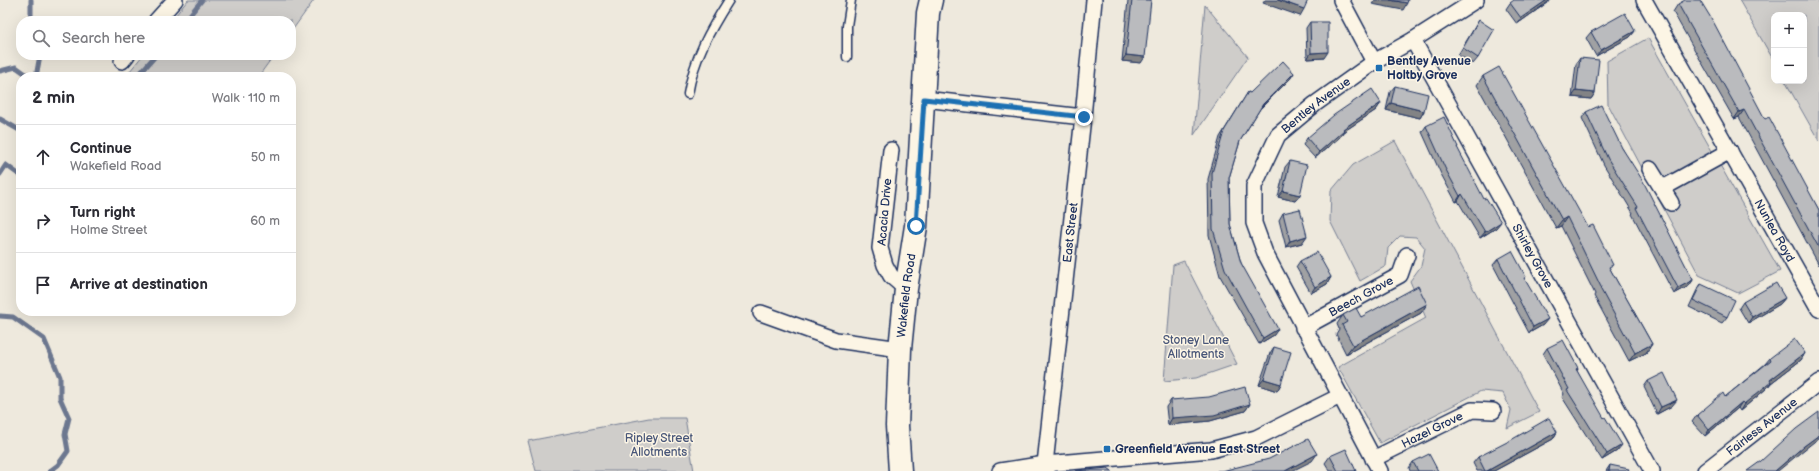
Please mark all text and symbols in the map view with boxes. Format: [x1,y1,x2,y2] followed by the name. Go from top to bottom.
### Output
[1771,12,1807,84] map controls
[1771,12,1807,48] button: +
[16,16,296,60] search box
[30,27,52,49] icon: search
[62,29,145,48] text: Search here
[1771,48,1807,84] button: −
[1387,54,1471,83] place label: Bentley Avenue Holtby Grove
[1374,63,1384,73] marker: Bentley Avenue Holtby Grove
[1278,74,1353,137] street label: Bentley Avenue
[32,88,75,108] text: 2 min
[212,90,280,106] text: Walk · 110 m
[1075,108,1093,126] route end
[70,139,132,158] text: Continue
[32,146,54,168] icon: ahead
[251,149,280,165] text: 50 m
[70,158,162,174] text: Wakefield Road
[875,178,895,246] street label: Acacia Drive
[1751,197,1798,265] street label: Nunlea Royd
[1060,202,1081,263] street label: East Street
[70,203,135,222] text: Turn right
[32,210,54,232] icon: right
[250,213,280,229] text: 60 m
[907,217,925,235] route start
[1509,221,1557,291] street label: Shirley Grove
[70,222,147,238] text: Holme Street
[894,252,919,338] street label: Wakefield Road
[1326,273,1396,320] street label: Beech Grove
[32,274,54,296] icon: arrive
[70,275,208,294] text: Arrive at destination
[1163,333,1229,362] park label: Stoney Lane Allotments
[1723,394,1800,459] street label: Fairless Avenue
[1399,408,1465,451] street label: Hazel Grove
[625,431,694,460] park label: Ripley Street Allotments
[1115,442,1280,457] place label: Greenfield Avenue East Street
[1102,444,1112,454] marker: Greenfield Avenue East Street

